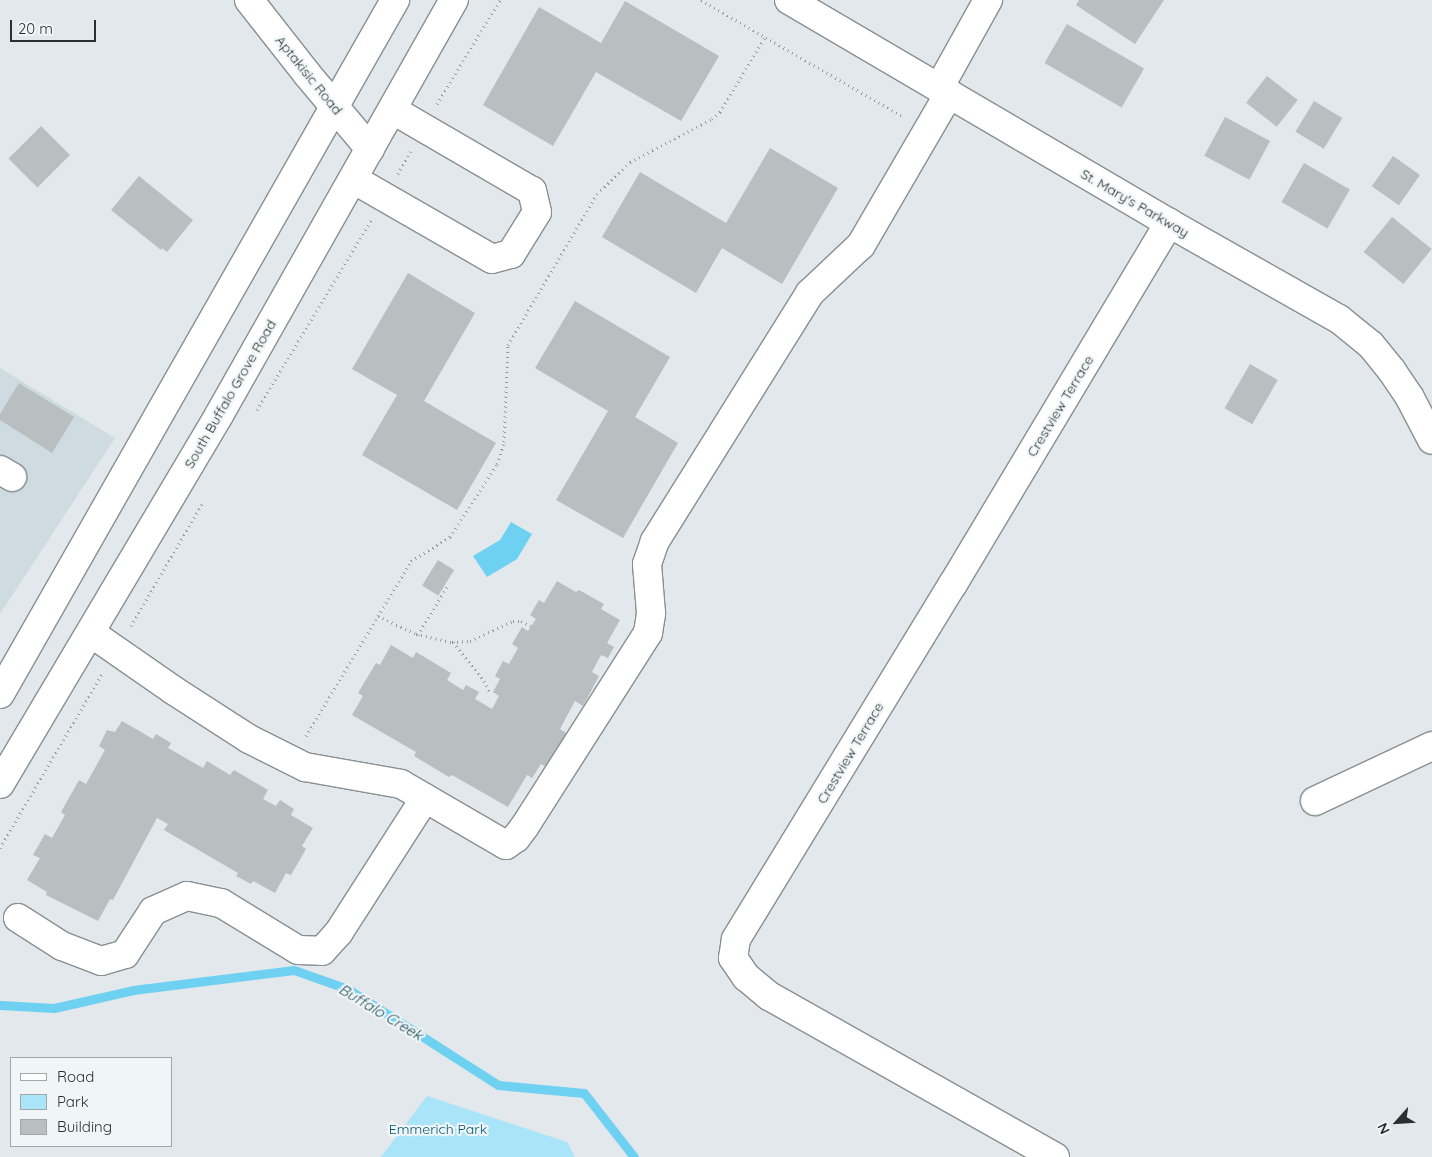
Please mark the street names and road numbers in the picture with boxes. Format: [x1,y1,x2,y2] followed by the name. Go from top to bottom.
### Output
[272,32,346,118] street label: Aptakisic Road
[1078,165,1192,241] street label: St. Mary's Parkway
[181,317,279,471] street label: South Buffalo Grove Road
[1023,352,1097,460] street label: Crestview Terrace
[813,699,887,807] street label: Crestview Terrace

